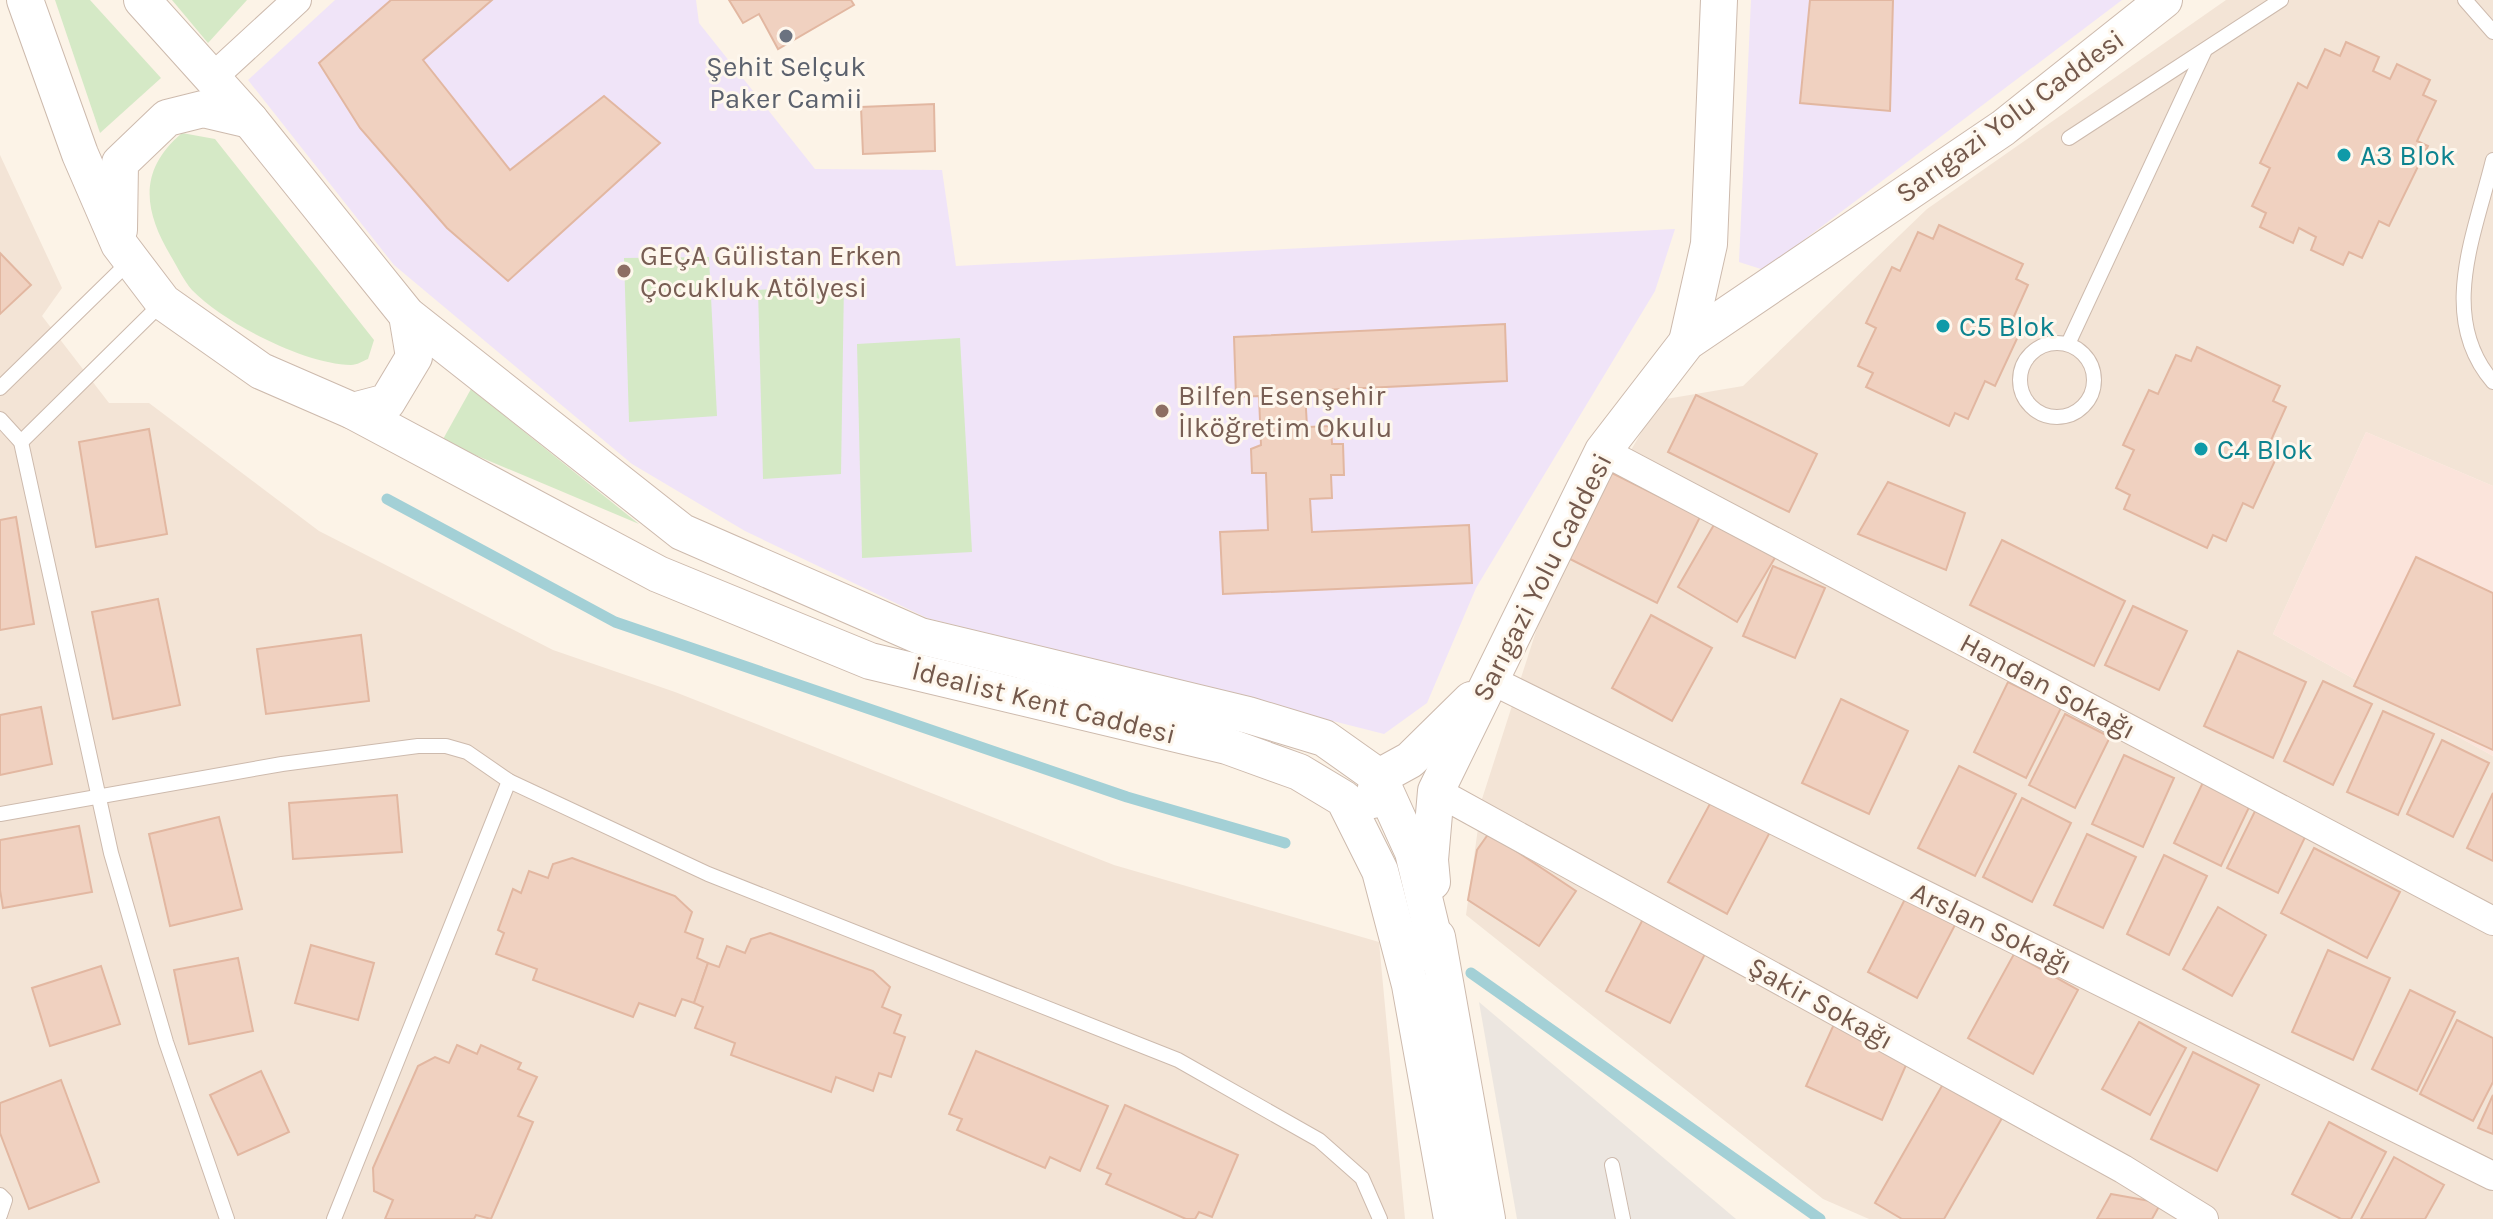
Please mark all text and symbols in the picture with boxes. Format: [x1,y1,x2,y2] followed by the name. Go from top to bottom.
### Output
[1890,22,2130,210] street label: Sarıgazi Yolu Caddesi
[777,27,795,45] marker: Şehit Selçuk Paker Camii
[706,50,866,115] place label: Şehit Selçuk Paker Camii
[2360,139,2456,172] place label: A3 Blok
[2335,146,2353,164] marker: A3 Blok
[640,239,902,304] place label: GEÇA Gülistan Erken Çocukluk Atölyesi
[615,262,633,280] marker: GEÇA Gülistan Erken Çocukluk Atölyesi
[1959,310,2055,343] place label: C5 Blok
[1934,317,1952,335] marker: C5 Blok
[1178,379,1392,444] place label: Bilfen Esenşehir İlköğretim Okulu
[1153,402,1171,420] marker: Bilfen Esenşehir İlköğretim Okulu
[2217,433,2313,466] place label: C4 Blok
[2192,440,2210,458] marker: C4 Blok
[1465,448,1619,706] street label: Sarıgazi Yolu Caddesi
[1955,626,2141,746] street label: Handan Sokağı
[909,653,1179,751] street label: İdealist Kent Caddesi
[1906,875,2078,981] street label: Arslan Sokağı
[1743,950,1899,1056] street label: Şakir Sokağı

